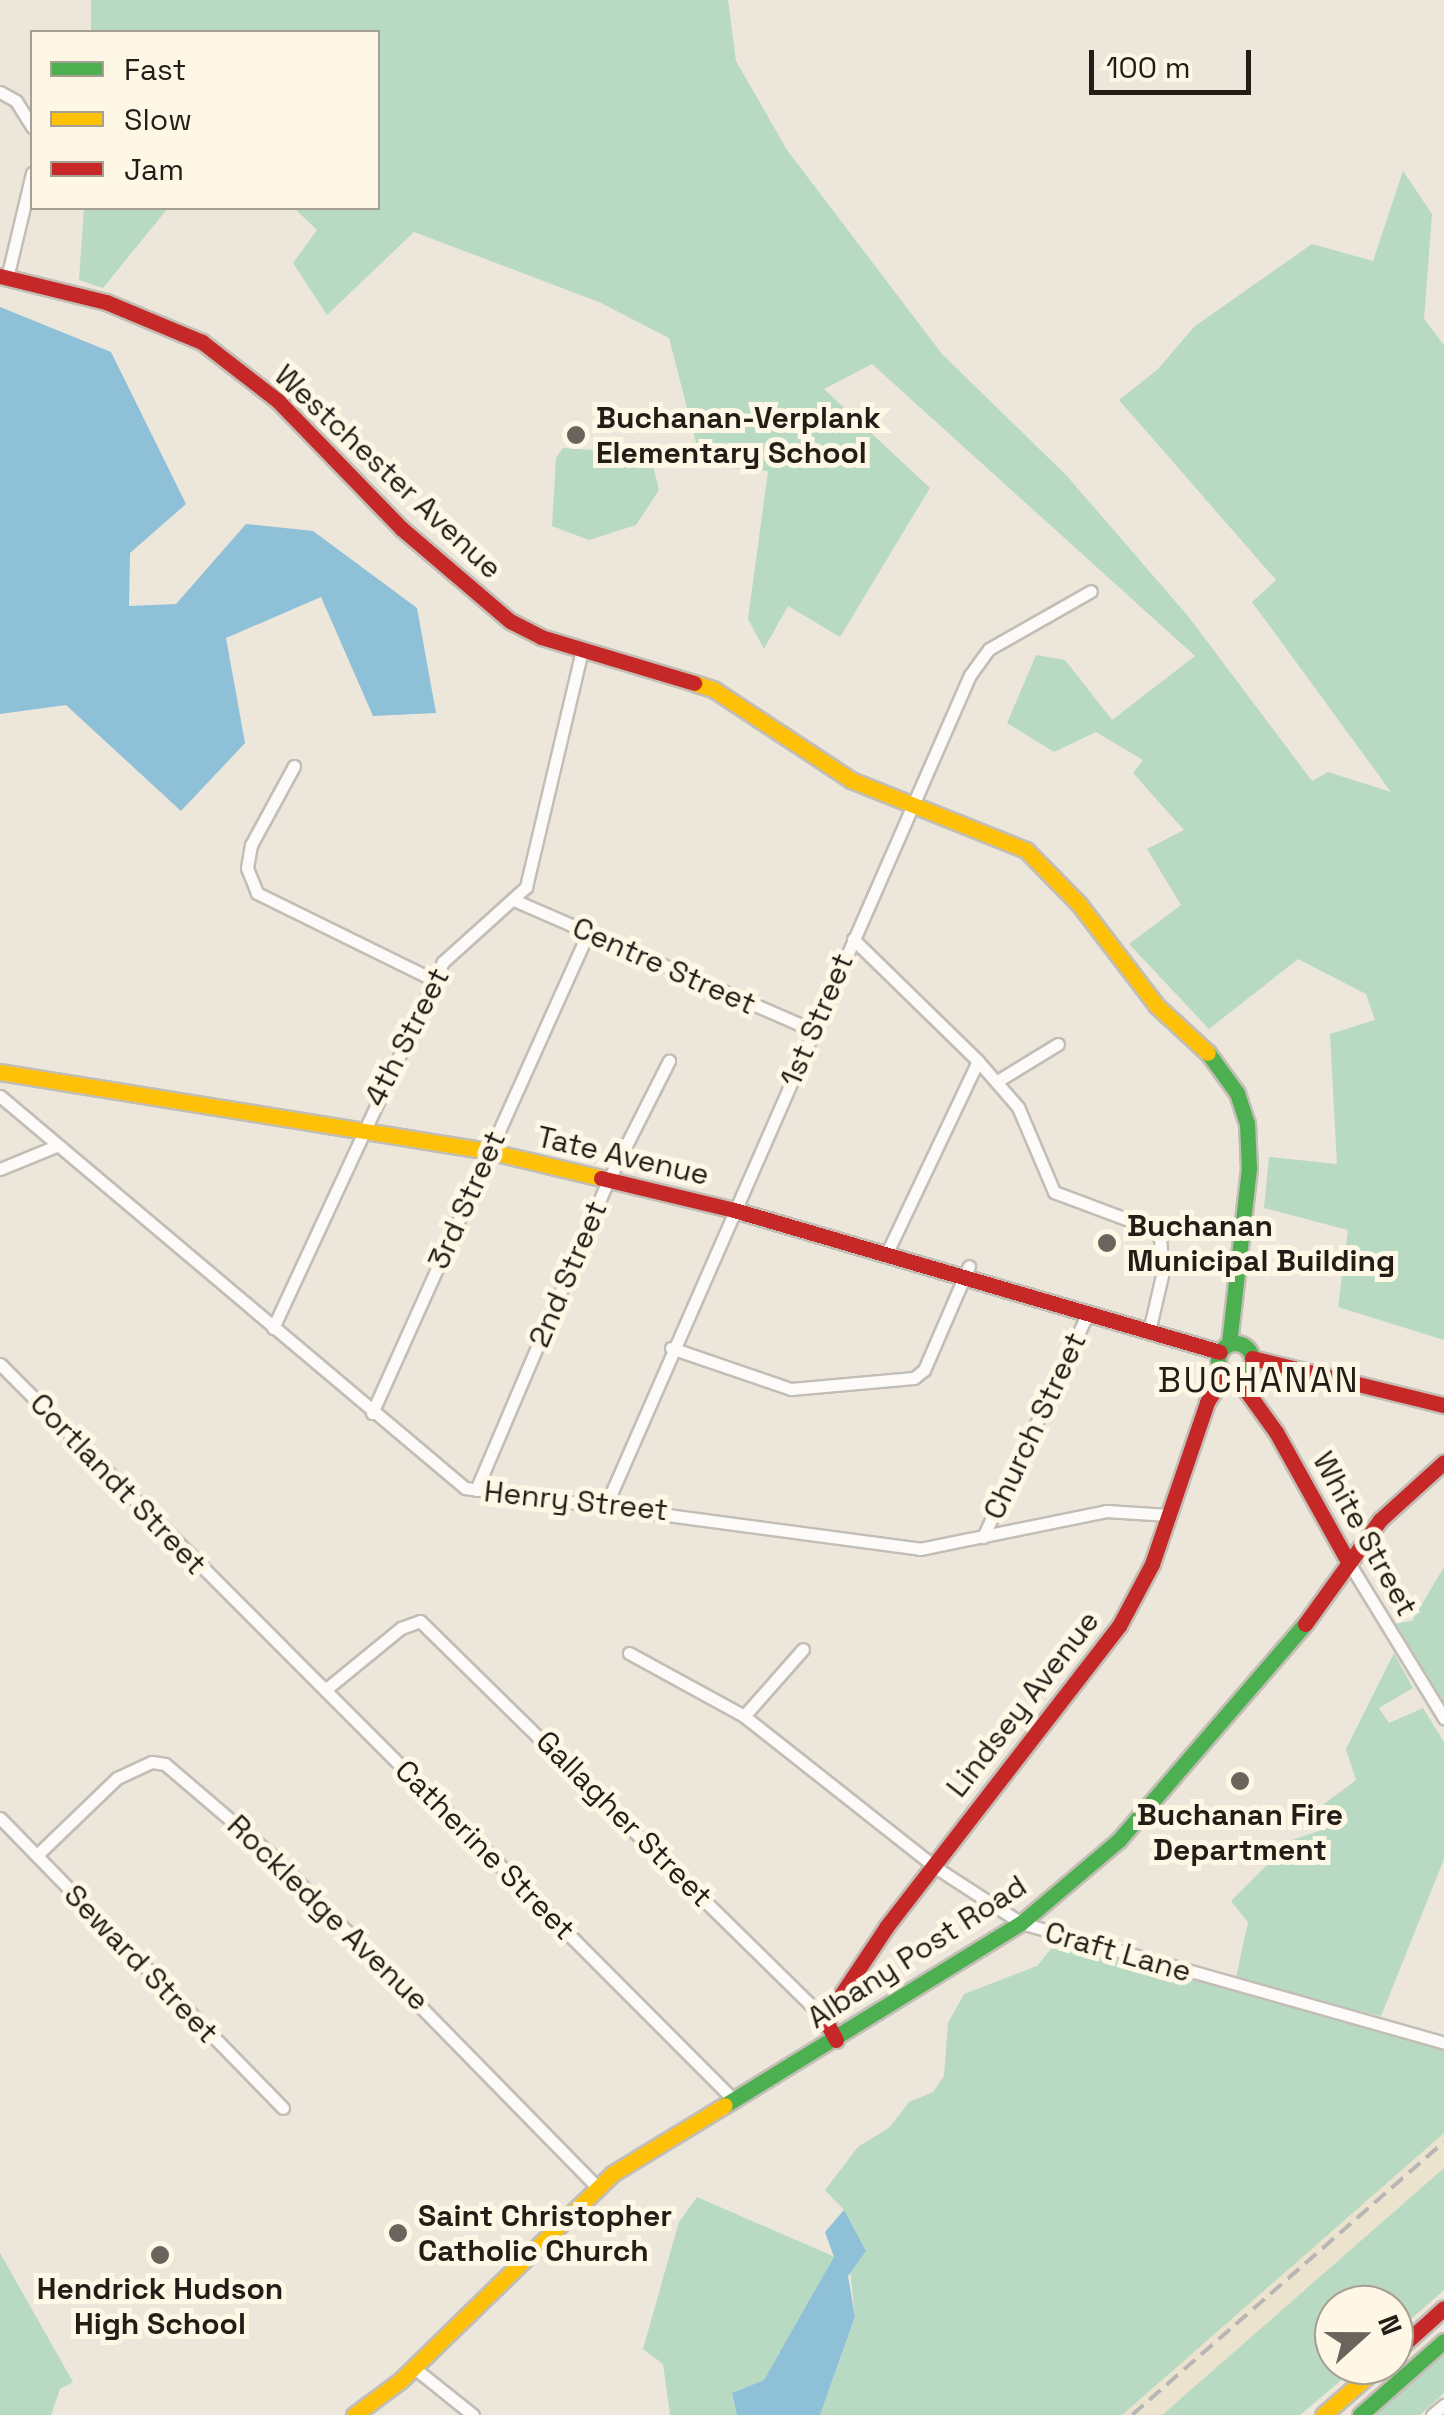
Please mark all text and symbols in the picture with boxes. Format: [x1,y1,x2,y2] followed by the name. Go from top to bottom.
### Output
[30,30,380,210] legend
[1094,30,1256,92] scale bar
[1106,48,1191,87] text: 100 m
[124,50,186,89] text: Fast
[124,100,192,139] text: Slow
[124,150,184,189] text: Jam
[267,357,509,587] street label: Westchester Avenue
[596,400,881,470] place label: Buchanan-Verplank Elementary School
[565,424,587,446] marker: Buchanan-Verplank Elementary School
[567,910,761,1022] street label: Centre Street
[773,948,861,1092] street label: 1st Street
[357,962,457,1112] street label: 4th Street
[533,1119,713,1193] street label: Tate Avenue
[421,1125,513,1275] street label: 3rd Street
[521,1196,615,1352] street label: 2nd Street
[1127,1208,1395,1278] place label: Buchanan Municipal Building
[1096,1232,1118,1254] marker: Buchanan Municipal Building
[976,1327,1094,1525] street label: Church Street
[1158,1359,1360,1401] district label: BUCHANAN
[22,1386,214,1582] street label: Cortlandt Street
[1305,1446,1425,1622] street label: White Street
[482,1473,670,1529] street label: Henry Street
[939,1603,1107,1805] street label: Lindsey Avenue
[528,1723,720,1915] street label: Gallagher Street
[388,1753,582,1947] street label: Catherine Street
[1229,1770,1251,1792] marker: Buchanan Fire Department
[1137,1797,1343,1868] place label: Buchanan Fire Department
[220,1807,436,2019] street label: Rockledge Avenue
[801,1868,1033,2036] street label: Albany Post Road
[56,1877,226,2051] street label: Seward Street
[1041,1914,1195,1990] street label: Craft Lane
[418,2198,672,2268] place label: Saint Christopher Catholic Church
[387,2222,409,2244] marker: Saint Christopher Catholic Church
[149,2244,171,2266] marker: Hendrick Hudson High School
[37,2271,283,2342] place label: Hendrick Hudson High School
[1314,2285,1414,2385] north arrow
[1370,2310,1410,2340] text: N

